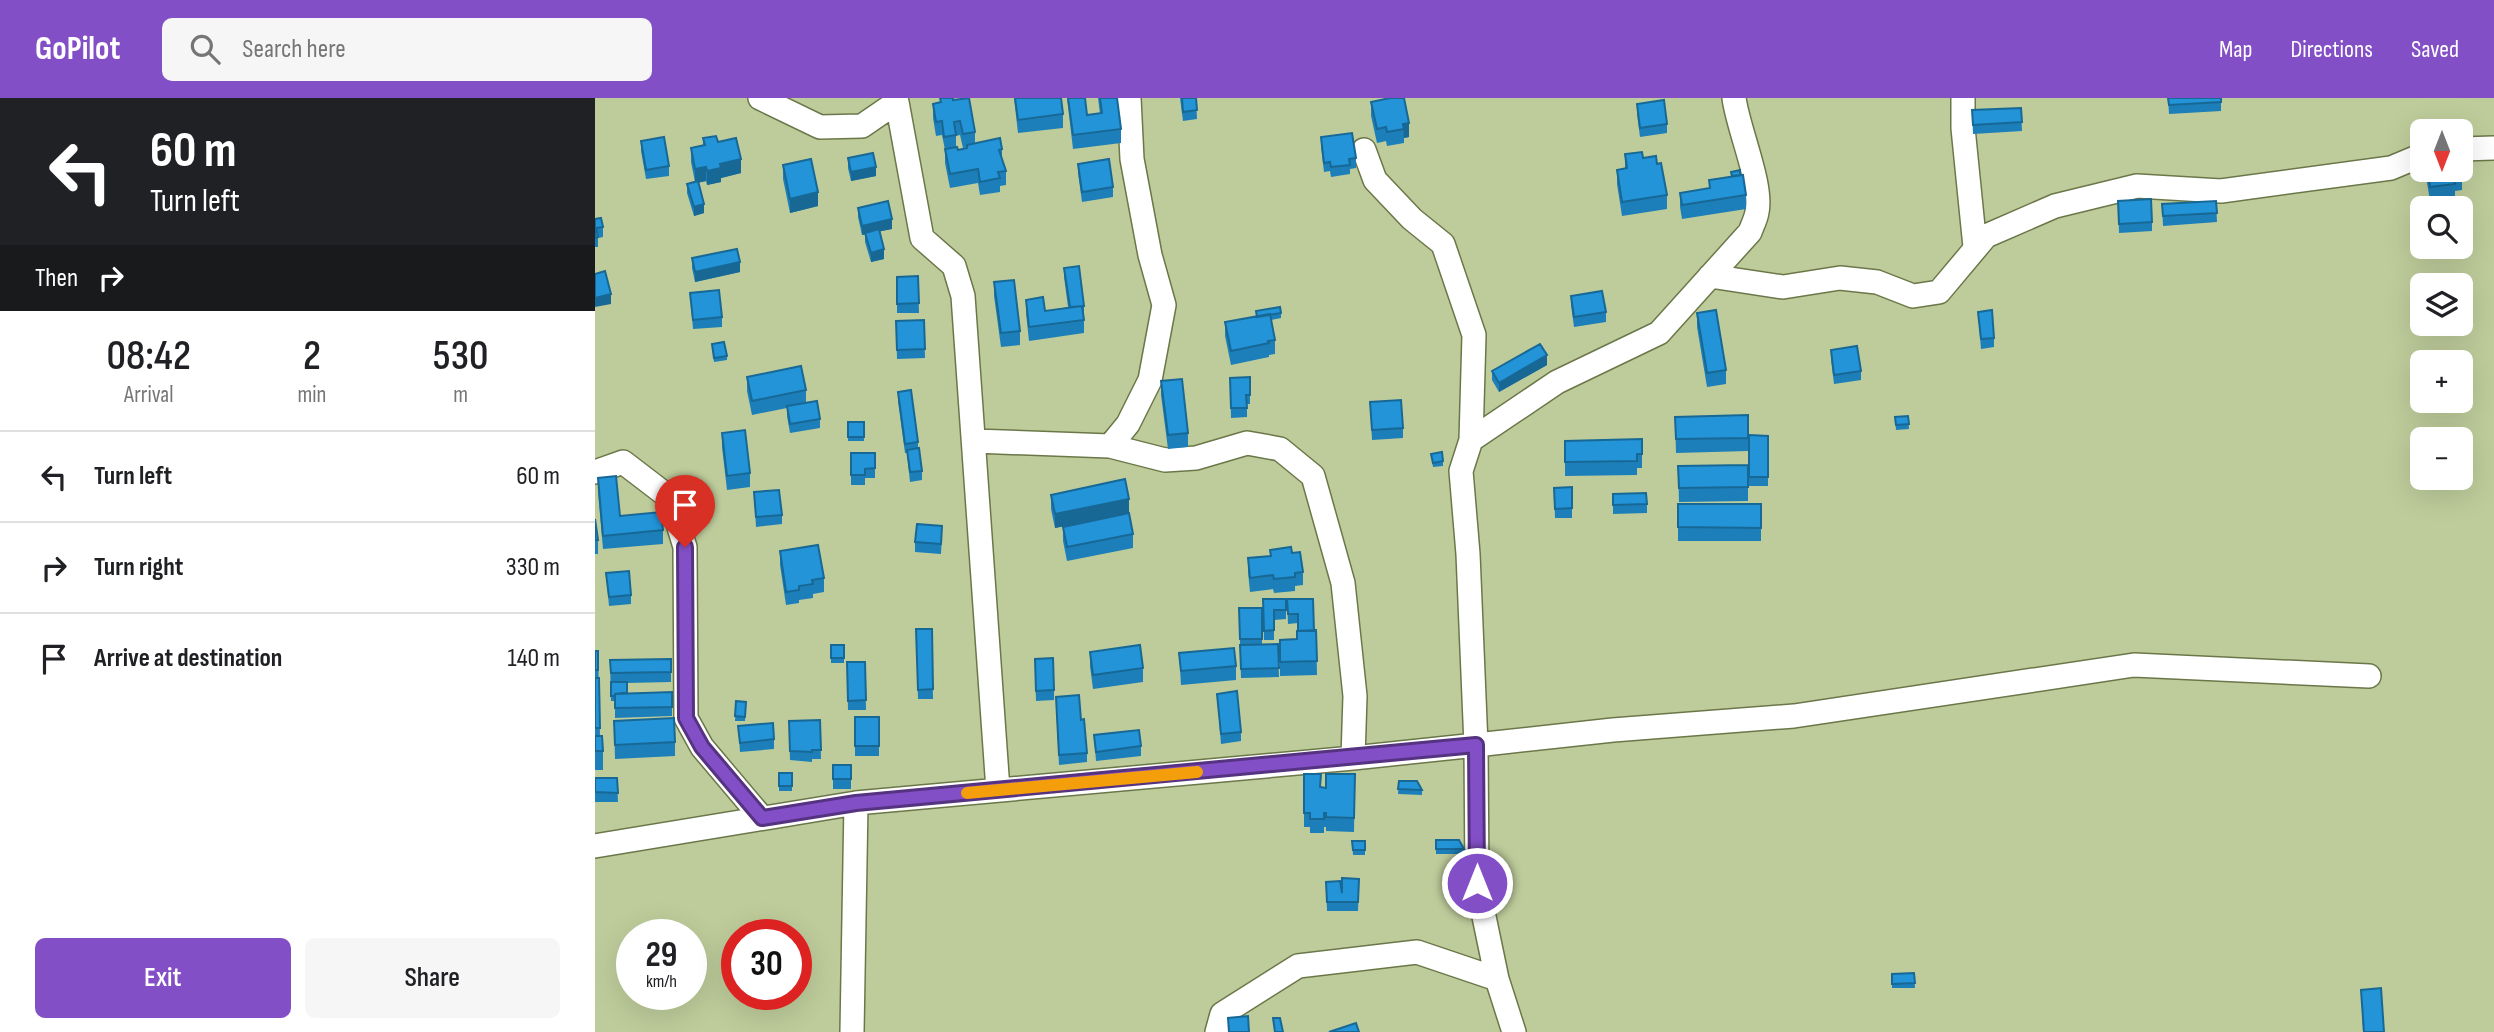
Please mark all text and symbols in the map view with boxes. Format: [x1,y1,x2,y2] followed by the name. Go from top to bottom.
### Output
[162,18,652,81] search box
[35,29,120,69] text: GoPilot
[186,30,224,68] icon: search
[242,34,346,65] text: Search here
[2219,35,2252,64] text: Map
[2290,35,2373,64] text: Directions
[2411,35,2459,64] text: Saved
[2410,119,2473,182] north arrow
[2410,119,2473,490] map controls
[150,122,237,181] text: 60 m
[35,126,126,217] icon: left
[150,182,240,221] text: Turn left
[2410,196,2473,259] button: search
[92,259,130,297] icon: right
[35,263,78,294] text: Then
[2410,273,2473,336] button: layers
[107,331,191,382] text: 08:42
[303,331,321,382] text: 2
[433,331,488,382] text: 530
[2410,350,2473,413] button: +
[124,381,173,409] text: Arrival
[297,381,326,409] text: min
[453,381,468,409] text: m
[2410,427,2473,490] button: −
[35,458,73,496] icon: left
[94,461,172,492] text: Turn left
[516,461,560,492] text: 60 m
[655,475,715,547] pin
[666,486,704,524] icon: arrive
[35,549,73,587] icon: right
[94,552,183,583] text: Turn right
[506,552,560,583] text: 330 m
[35,640,73,678] icon: arrive
[94,643,282,674] text: Arrive at destination
[508,643,560,674] text: 140 m
[1440,846,1514,920] position arrow
[721,919,812,1010] speed limit sign: 30
[646,934,677,977] text: 29
[35,938,291,1018] button: Exit
[305,938,560,1018] button: Share
[646,971,677,992] text: km/h

